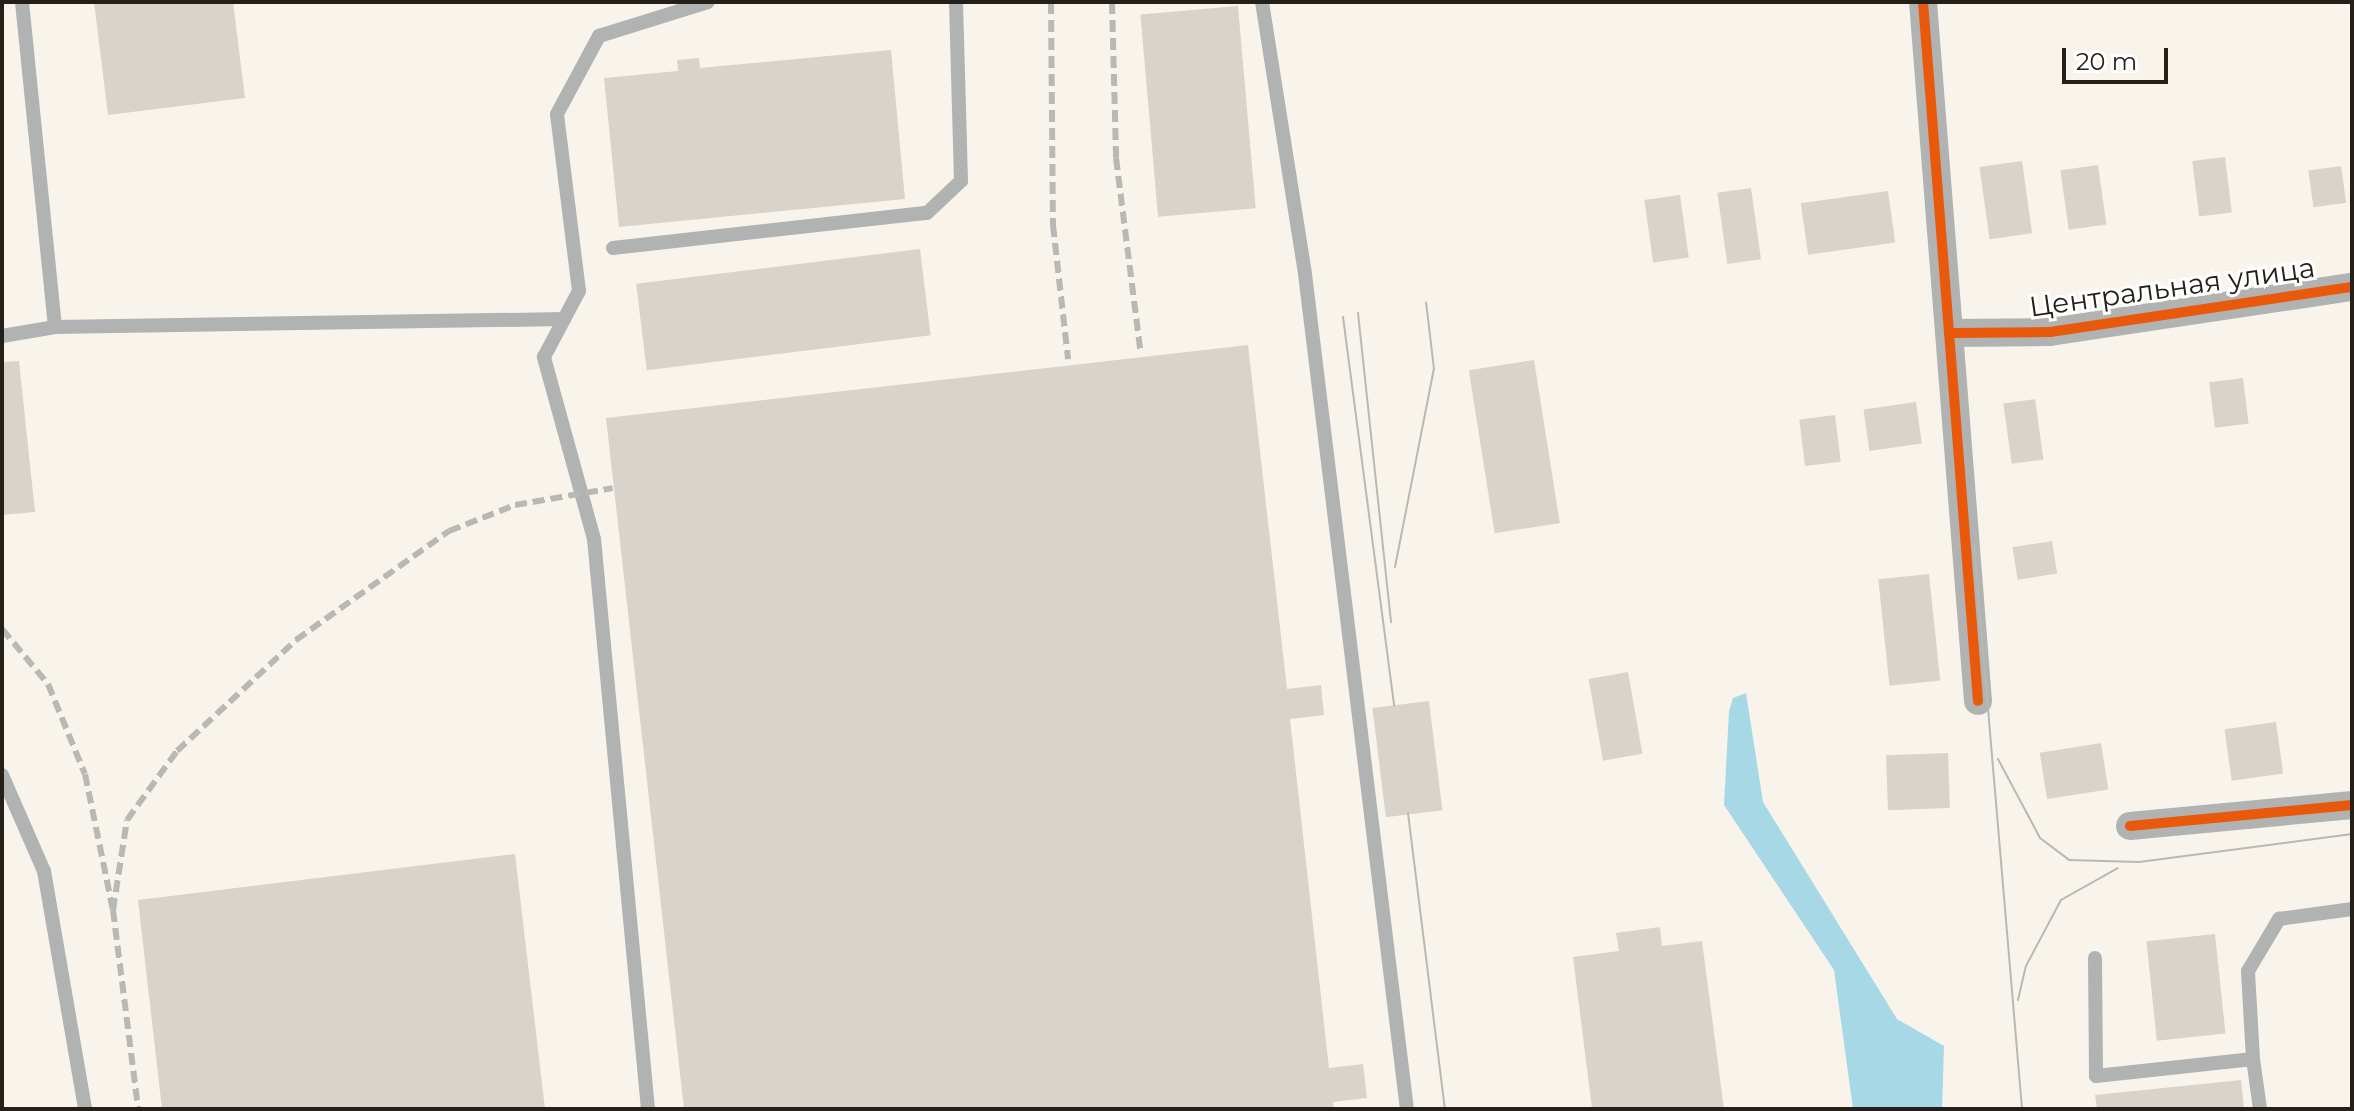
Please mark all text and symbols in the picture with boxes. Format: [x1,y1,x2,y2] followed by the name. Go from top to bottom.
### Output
[2066,32,2172,82] scale bar
[2076,47,2137,76] text: 20 m
[2027,250,2317,324] street label: Центральная улица

